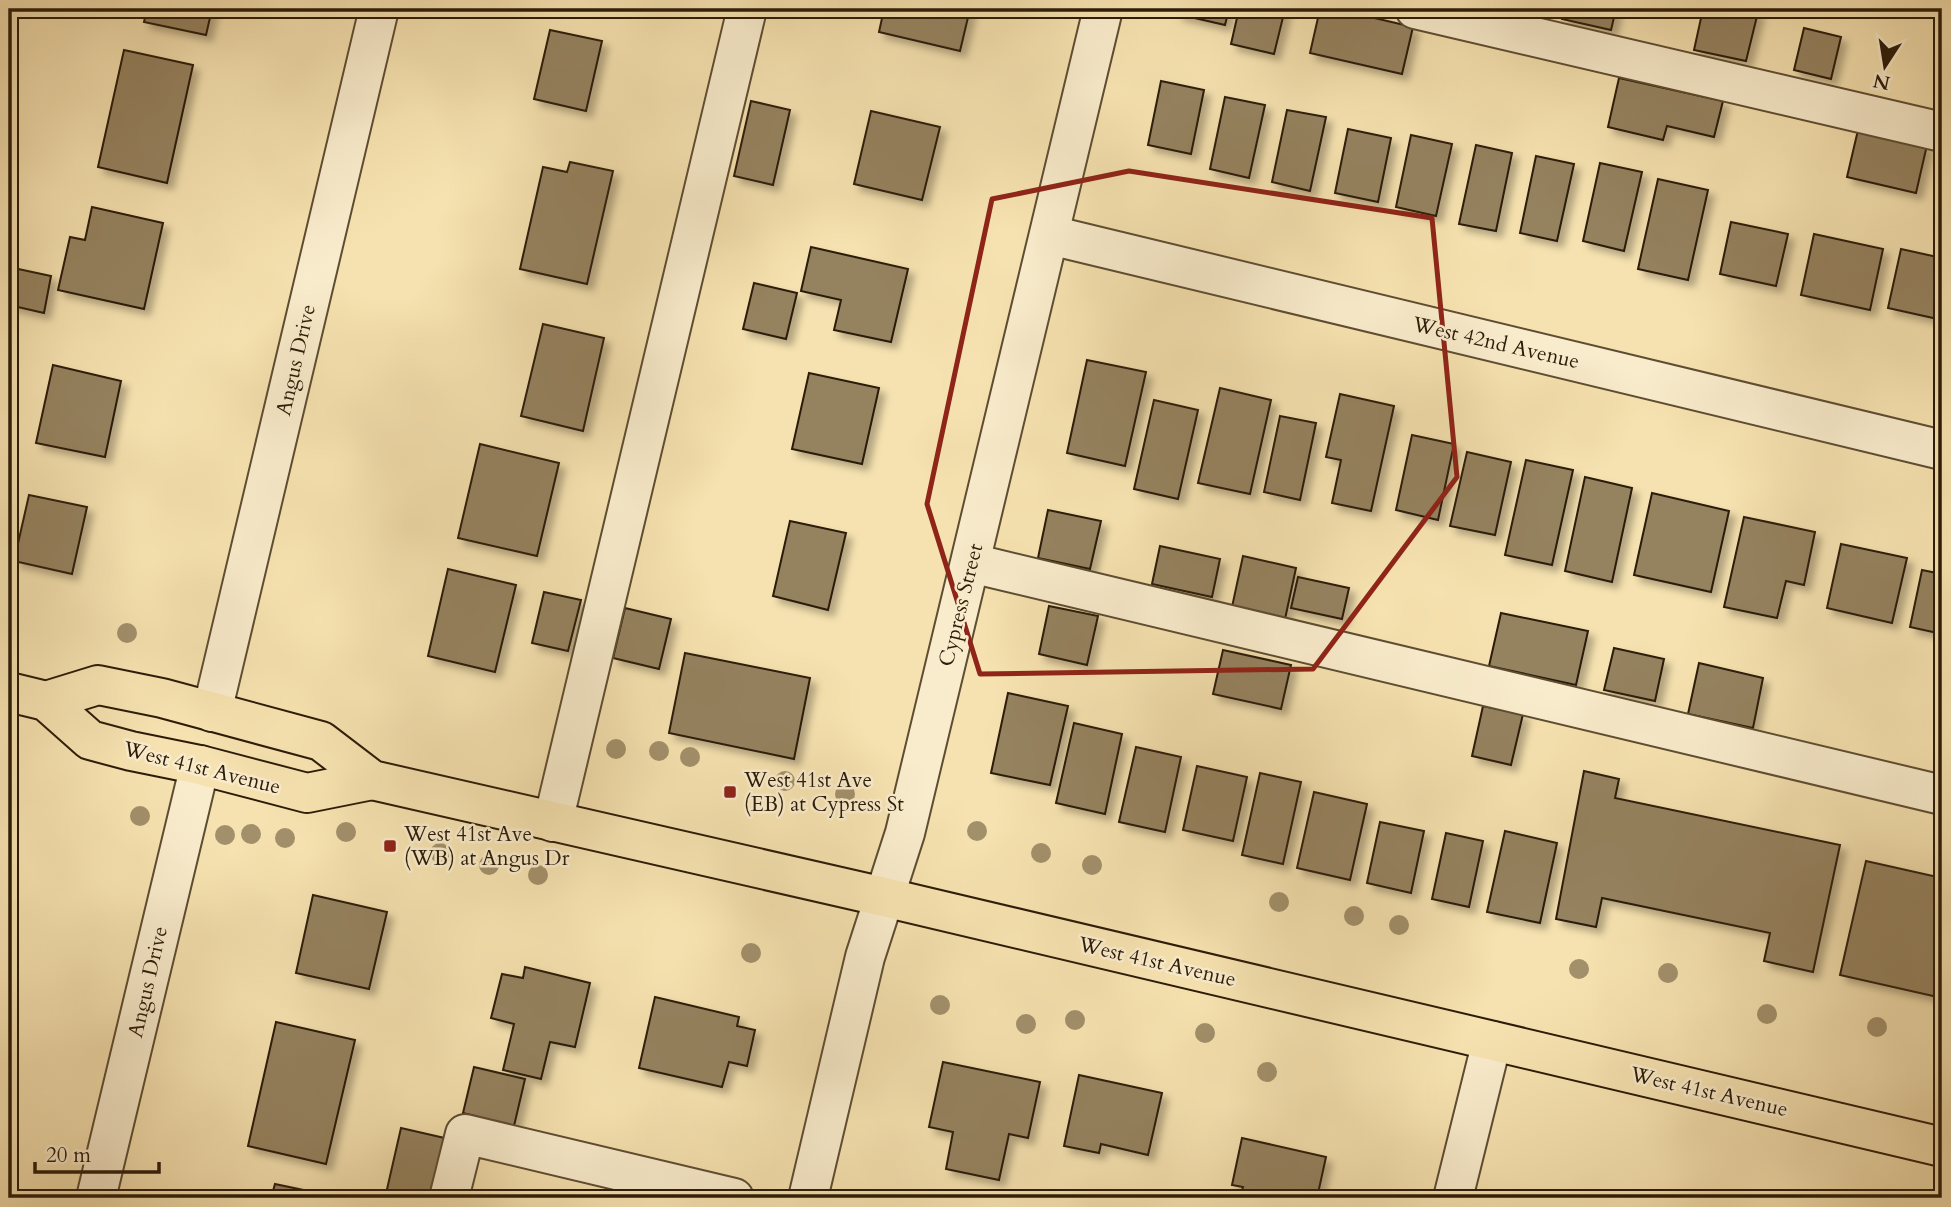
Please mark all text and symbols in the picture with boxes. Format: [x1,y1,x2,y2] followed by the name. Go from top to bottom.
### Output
[1850,32,1920,102] north arrow
[1870,67,1892,96] text: N
[269,301,323,419] street label: Angus Drive
[1409,309,1582,376] street label: West 42nd Avenue
[932,540,990,670] street label: Cypress Street
[119,734,284,802] street label: West 41st Avenue
[743,766,904,819] place label: West 41st Ave (EB) at Cypress St
[722,784,738,800] marker: West 41st Ave (EB) at Cypress St
[403,820,570,873] place label: West 41st Ave (WB) at Angus Dr
[382,838,398,854] marker: West 41st Ave (WB) at Angus Dr
[121,923,175,1041] street label: Angus Drive
[1074,930,1239,994] street label: West 41st Avenue
[1626,1060,1791,1124] street label: West 41st Avenue
[35,1130,159,1174] scale bar
[46,1141,91,1170] text: 20 m

